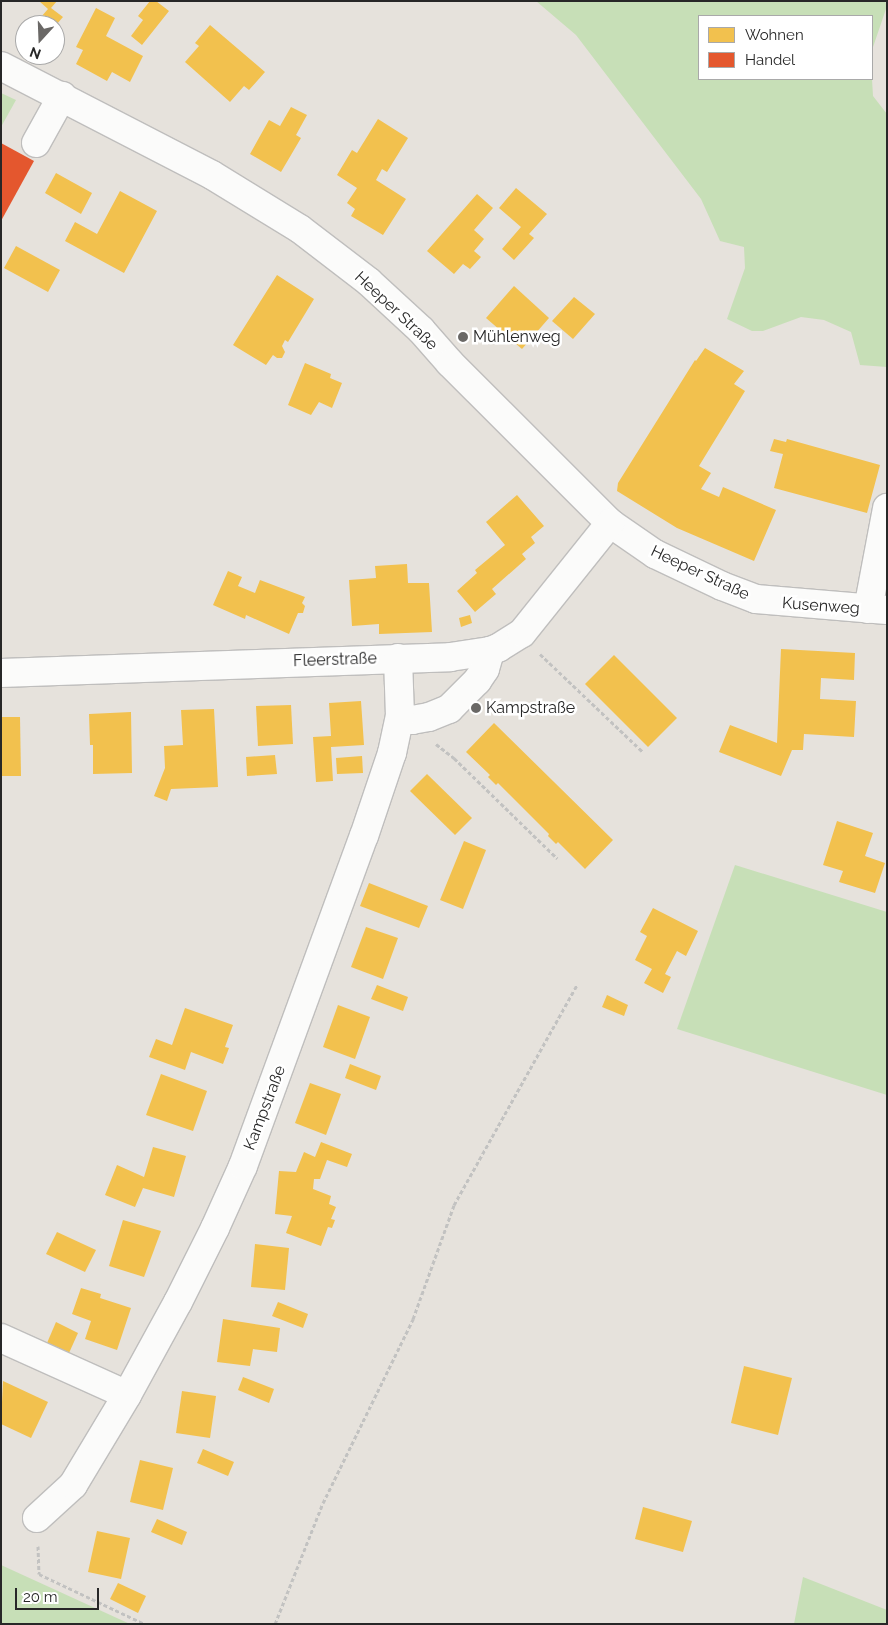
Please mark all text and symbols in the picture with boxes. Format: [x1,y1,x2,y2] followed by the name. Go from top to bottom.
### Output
[15,15,65,65] north arrow
[698,15,873,80] legend
[745,26,804,44] text: Wohnen
[27,44,43,63] text: N
[745,51,795,69] text: Handel
[350,268,442,354] street label: Heeper Straße
[473,327,561,347] place label: Mühlenweg
[457,331,469,343] marker: Mühlenweg
[648,542,752,604] street label: Heeper Straße
[782,594,860,618] street label: Kusenweg
[293,649,377,671] street label: Fleerstraße
[486,698,575,718] place label: Kampstraße
[470,702,482,714] marker: Kampstraße
[240,1063,290,1153] street label: Kampstraße
[18,1578,101,1610] scale bar
[23,1588,58,1606] text: 20 m

